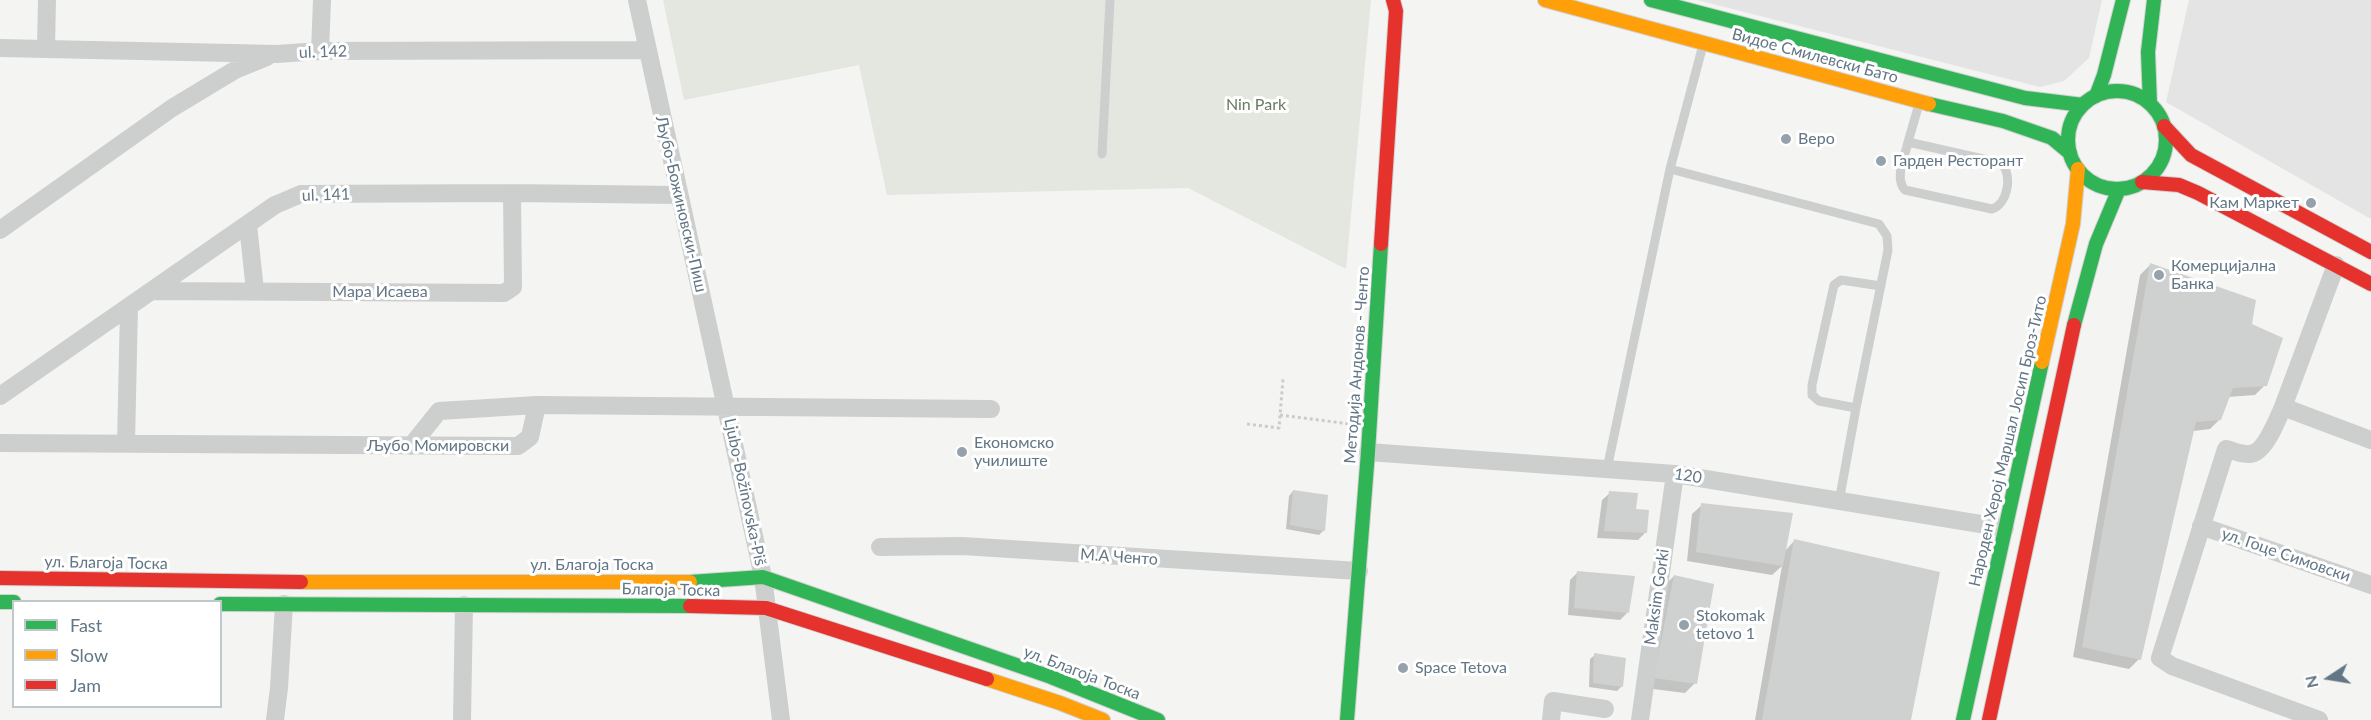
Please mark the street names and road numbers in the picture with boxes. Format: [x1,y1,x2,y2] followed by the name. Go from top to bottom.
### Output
[1730,25,1900,87] street label: Видое Смилевски Бато
[298,42,348,62] street label: ul. 142
[651,114,711,294] street label: Љубо-Божиновски-Пиш
[301,185,351,205] street label: ul. 141
[1341,266,1373,464] street label: Методија Андонов - Ченто
[332,282,428,302] street label: Мара Исаева
[1965,294,2051,588] street label: Народен Херој Маршал Јосип Броз-Тито
[720,416,770,568] street label: Ljubo-Božinovska-Piš
[367,436,509,456] street label: Љубо Момировски
[1673,464,1703,488] street label: 120
[2219,524,2353,586] street label: ул. Гоце Симовски
[1079,545,1159,569] street label: М.А Ченто
[1641,548,1673,646] street label: Maksim Gorki
[44,552,168,574] street label: ул. Благоја Тоска
[530,555,654,575] street label: ул. Благоја Тоска
[622,580,720,600] street label: Благоја Тоска
[1021,642,1143,704] street label: ул. Благоја Тоска

